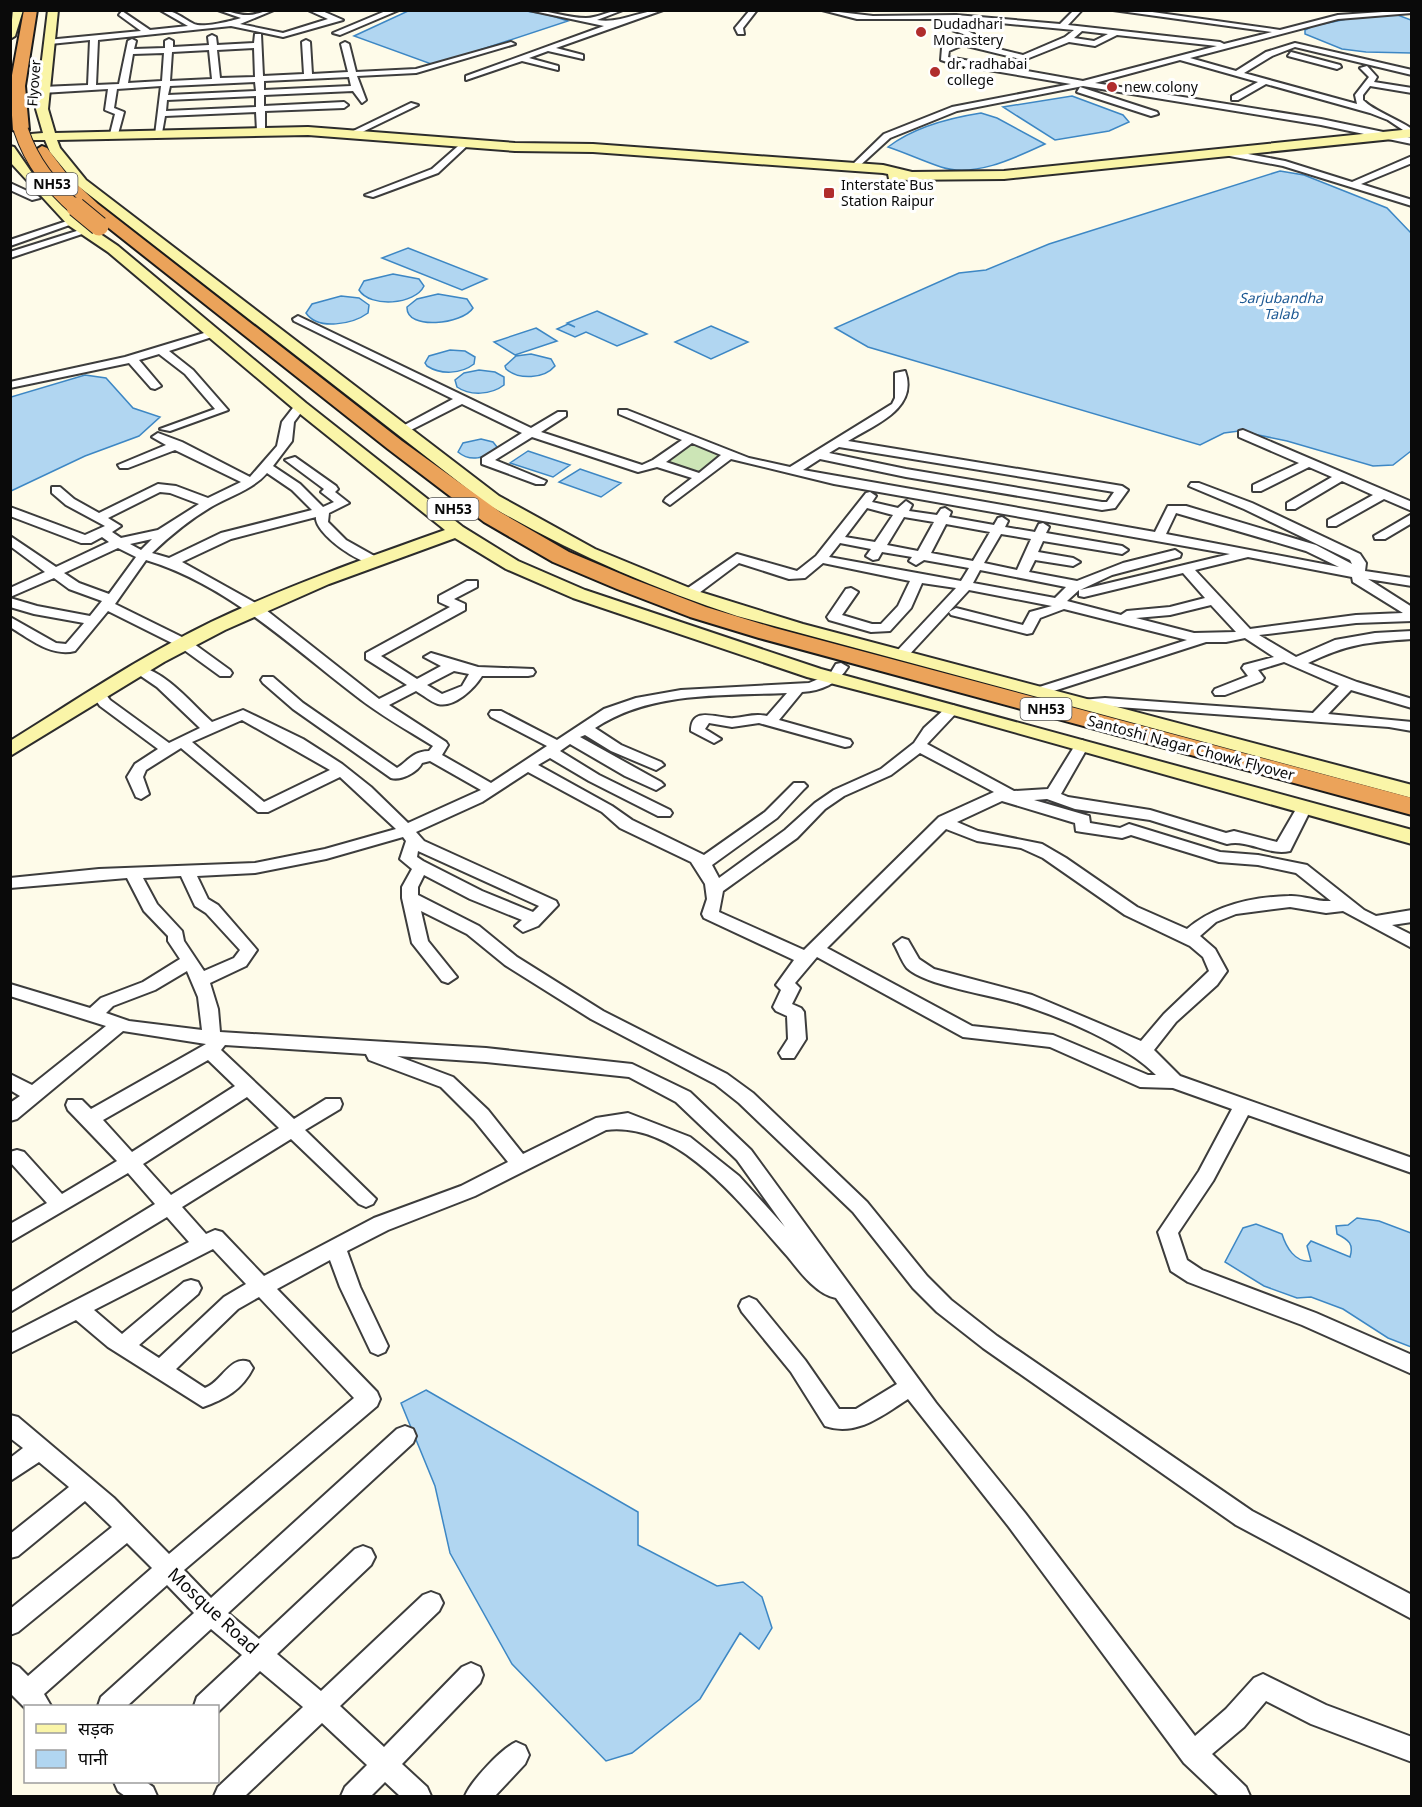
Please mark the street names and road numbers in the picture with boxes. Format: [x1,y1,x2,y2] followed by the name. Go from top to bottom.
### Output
[24,59,47,107] street label: Flyover
[26,173,78,195] road number: NH53
[428,498,478,520] road number: NH53
[1020,698,1072,720] road number: NH53
[1085,713,1296,786] street label: Santoshi Nagar Chowk Flyover
[162,1564,262,1660] street label: Mosque Road

